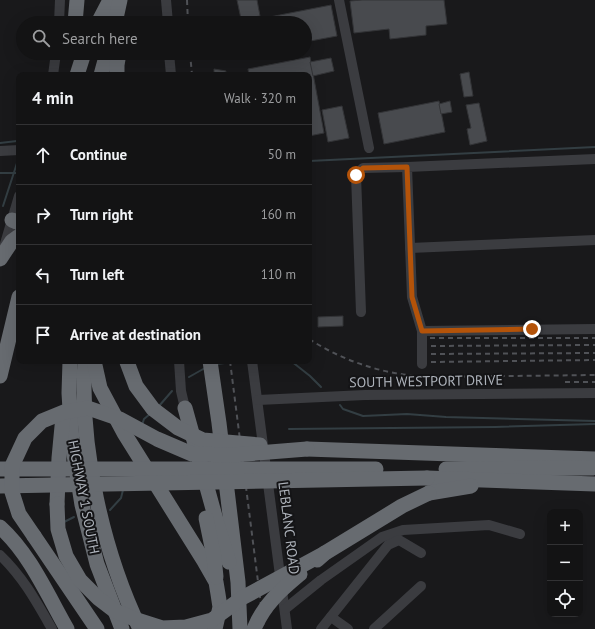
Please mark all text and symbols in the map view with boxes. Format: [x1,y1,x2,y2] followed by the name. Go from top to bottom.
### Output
[16,16,312,60] search box
[30,27,52,49] icon: search
[62,29,138,48] text: Search here
[32,87,73,109] text: 4 min
[224,90,296,107] text: Walk · 320 m
[32,144,54,166] icon: ahead
[70,145,127,164] text: Continue
[268,146,296,163] text: 50 m
[347,166,365,184] route start
[32,204,54,226] icon: right
[70,205,133,224] text: Turn right
[261,206,296,223] text: 160 m
[32,264,54,286] icon: left
[70,265,124,284] text: Turn left
[261,266,296,283] text: 110 m
[523,320,541,338] route end
[32,324,54,346] icon: arrive
[70,325,201,344] text: Arrive at destination
[349,371,503,391] street label: SOUTH WESTPORT DRIVE
[64,438,104,556] street label: HIGHWAY 1 SOUTH
[274,481,304,575] street label: LEBLANC ROAD
[547,509,583,617] map controls
[547,509,583,545] button: +
[547,545,583,581] button: −
[547,581,583,617] button: locate

